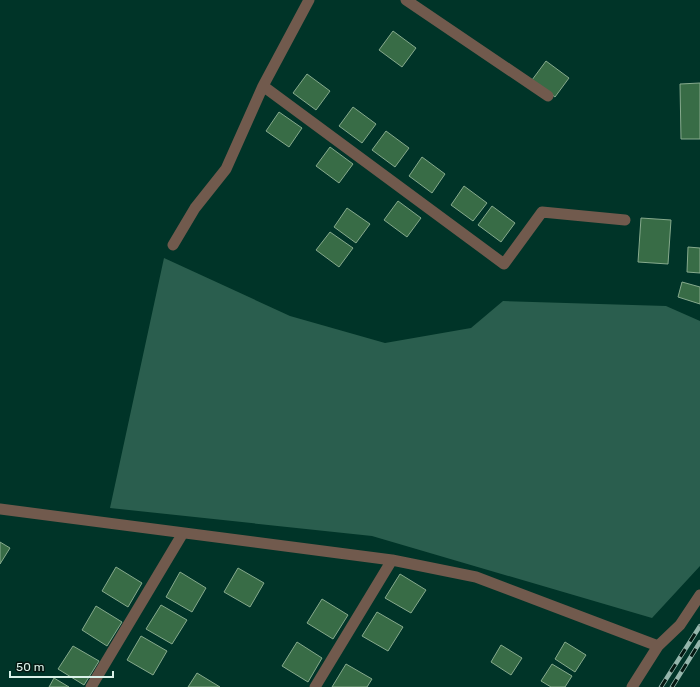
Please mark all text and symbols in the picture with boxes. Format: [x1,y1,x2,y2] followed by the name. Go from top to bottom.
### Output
[10,653,113,679] scale bar
[16,660,44,674] text: 50 m

